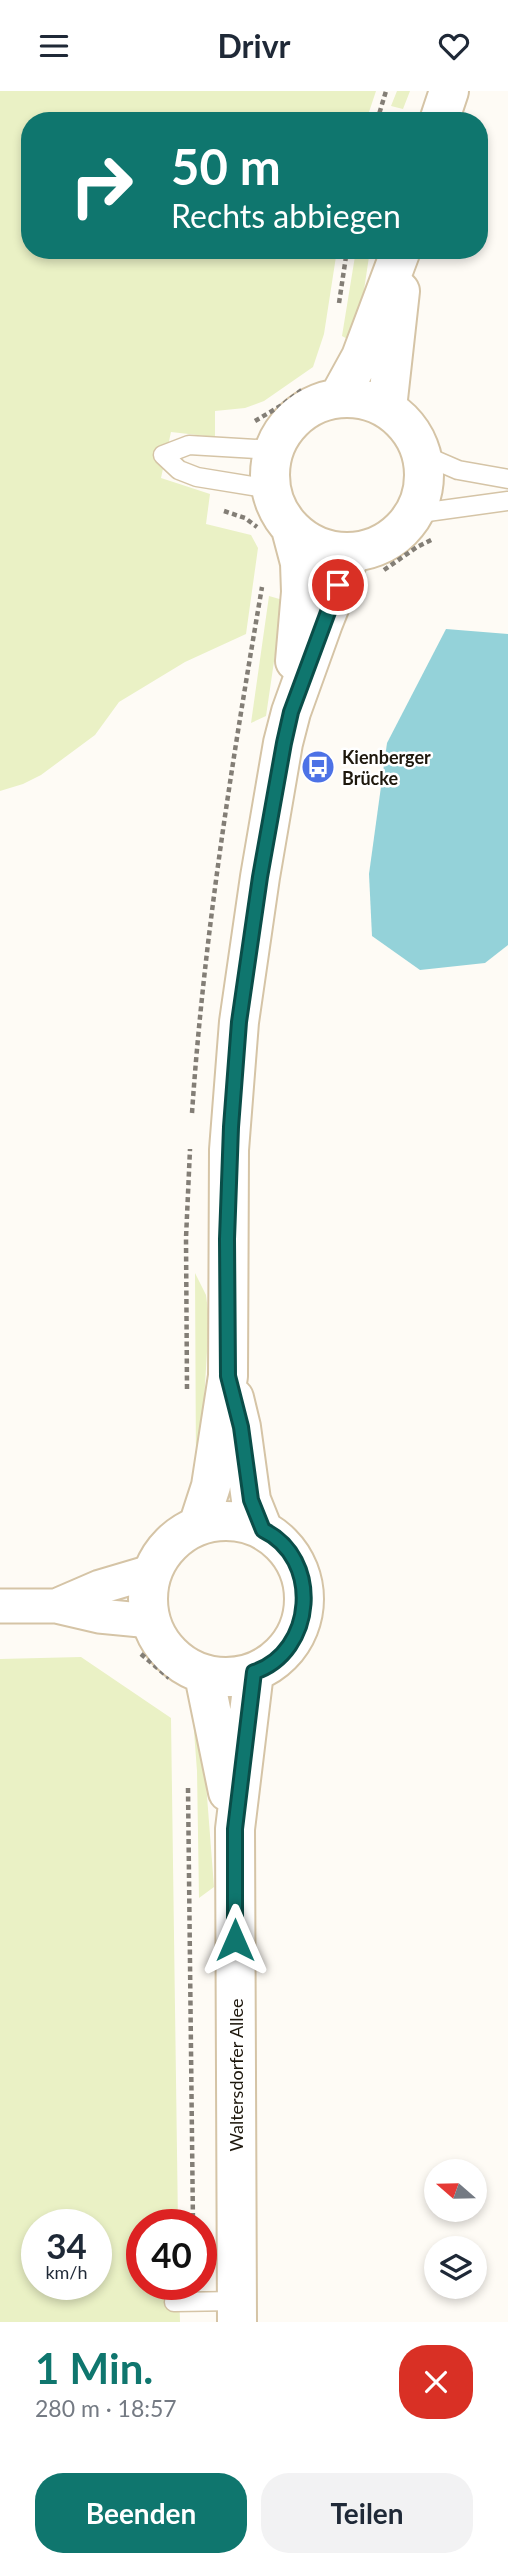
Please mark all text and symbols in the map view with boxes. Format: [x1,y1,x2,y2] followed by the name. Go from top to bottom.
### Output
[218,26,290,65] text: Drivr
[35,27,73,65] icon: menu
[435,27,473,65] icon: heart
[171,137,281,195] text: 50 m
[56,140,147,231] icon: right
[171,196,401,235] text: Rechts abbiegen
[308,555,368,615] pin
[319,566,357,604] icon: arrive
[342,746,431,789] place label: Kienberger Brücke
[299,748,337,786] bus stop icon: Kienberger Brücke
[198,1903,272,1977] position arrow
[225,1998,247,2152] street label: Waltersdorfer Allee
[424,2159,486,2223] north arrow
[424,2159,487,2299] map controls
[126,2209,217,2300] speed limit sign: 40
[46,2224,87,2266] text: 34
[424,2236,487,2299] button: layers
[45,2261,88,2283] text: km/h
[35,2343,153,2393] text: 1 Min.
[399,2345,473,2419] button: close
[35,2394,177,2422] text: 280 m · 18:57
[35,2473,247,2553] button: Beenden
[261,2473,473,2553] button: Teilen

